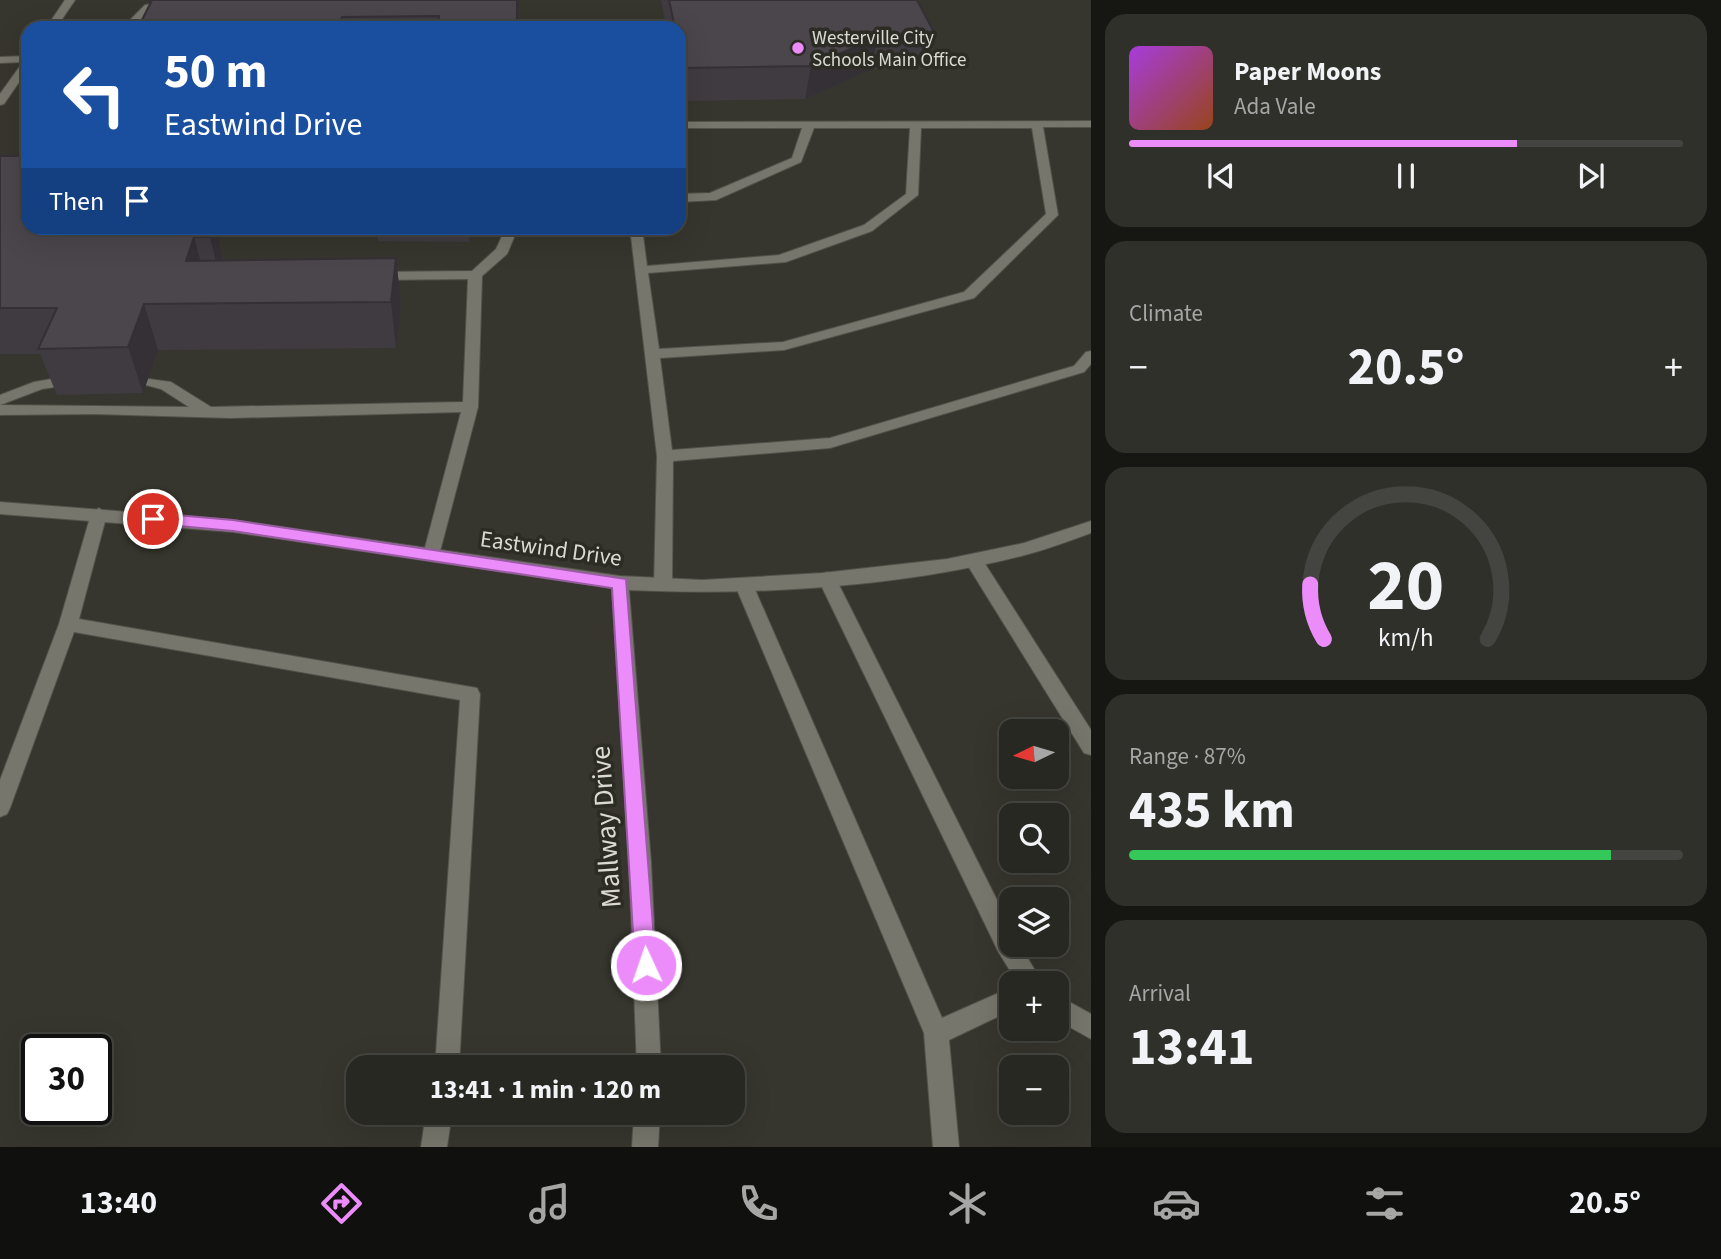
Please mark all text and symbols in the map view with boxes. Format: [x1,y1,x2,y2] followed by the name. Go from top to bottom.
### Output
[812,25,967,74] place label: Westerville City Schools Main Office
[164,37,268,107] text: 50 m
[790,40,806,56] marker: Westerville City Schools Main Office
[49,49,140,140] icon: left
[1234,53,1381,90] text: Paper Moons
[1234,90,1316,123] text: Ada Vale
[164,102,362,148] text: Eastwind Drive
[1202,157,1240,195] icon: previous
[1387,157,1425,195] icon: pause
[1572,157,1610,195] icon: next
[118,182,156,220] icon: arrive
[49,183,104,220] text: Then
[1129,297,1203,330] text: Climate
[1348,331,1464,405] text: 20.5°
[1129,341,1148,395] text: −
[1664,341,1683,395] text: +
[123,489,183,549] pin
[134,500,172,538] icon: arrive
[478,522,624,575] street label: Eastwind Drive
[1368,535,1444,639] text: 20
[1378,620,1434,656] text: km/h
[999,719,1069,789] north arrow
[999,719,1069,1125] map controls
[1129,740,1246,773] text: Range · 87%
[580,745,632,909] street label: Mallway Drive
[1129,774,1295,848] text: 435 km
[999,803,1069,873] button: search
[999,887,1069,957] button: layers
[609,928,683,1002] position arrow
[999,971,1069,1041] button: +
[1129,977,1191,1010] text: Arrival
[1129,1011,1254,1085] text: 13:41
[21,1034,112,1125] speed limit sign: 30
[999,1055,1069,1125] button: −
[430,1071,661,1108] text: 13:41 · 1 min · 120 m
[317,1179,366,1228] icon: directions
[525,1179,574,1228] icon: music
[734,1179,783,1228] icon: phone
[943,1179,992,1228] icon: climate
[1152,1179,1201,1228] icon: car
[1360,1179,1409,1228] icon: filters
[80,1180,157,1226] text: 13:40
[1569,1180,1641,1226] text: 20.5°

